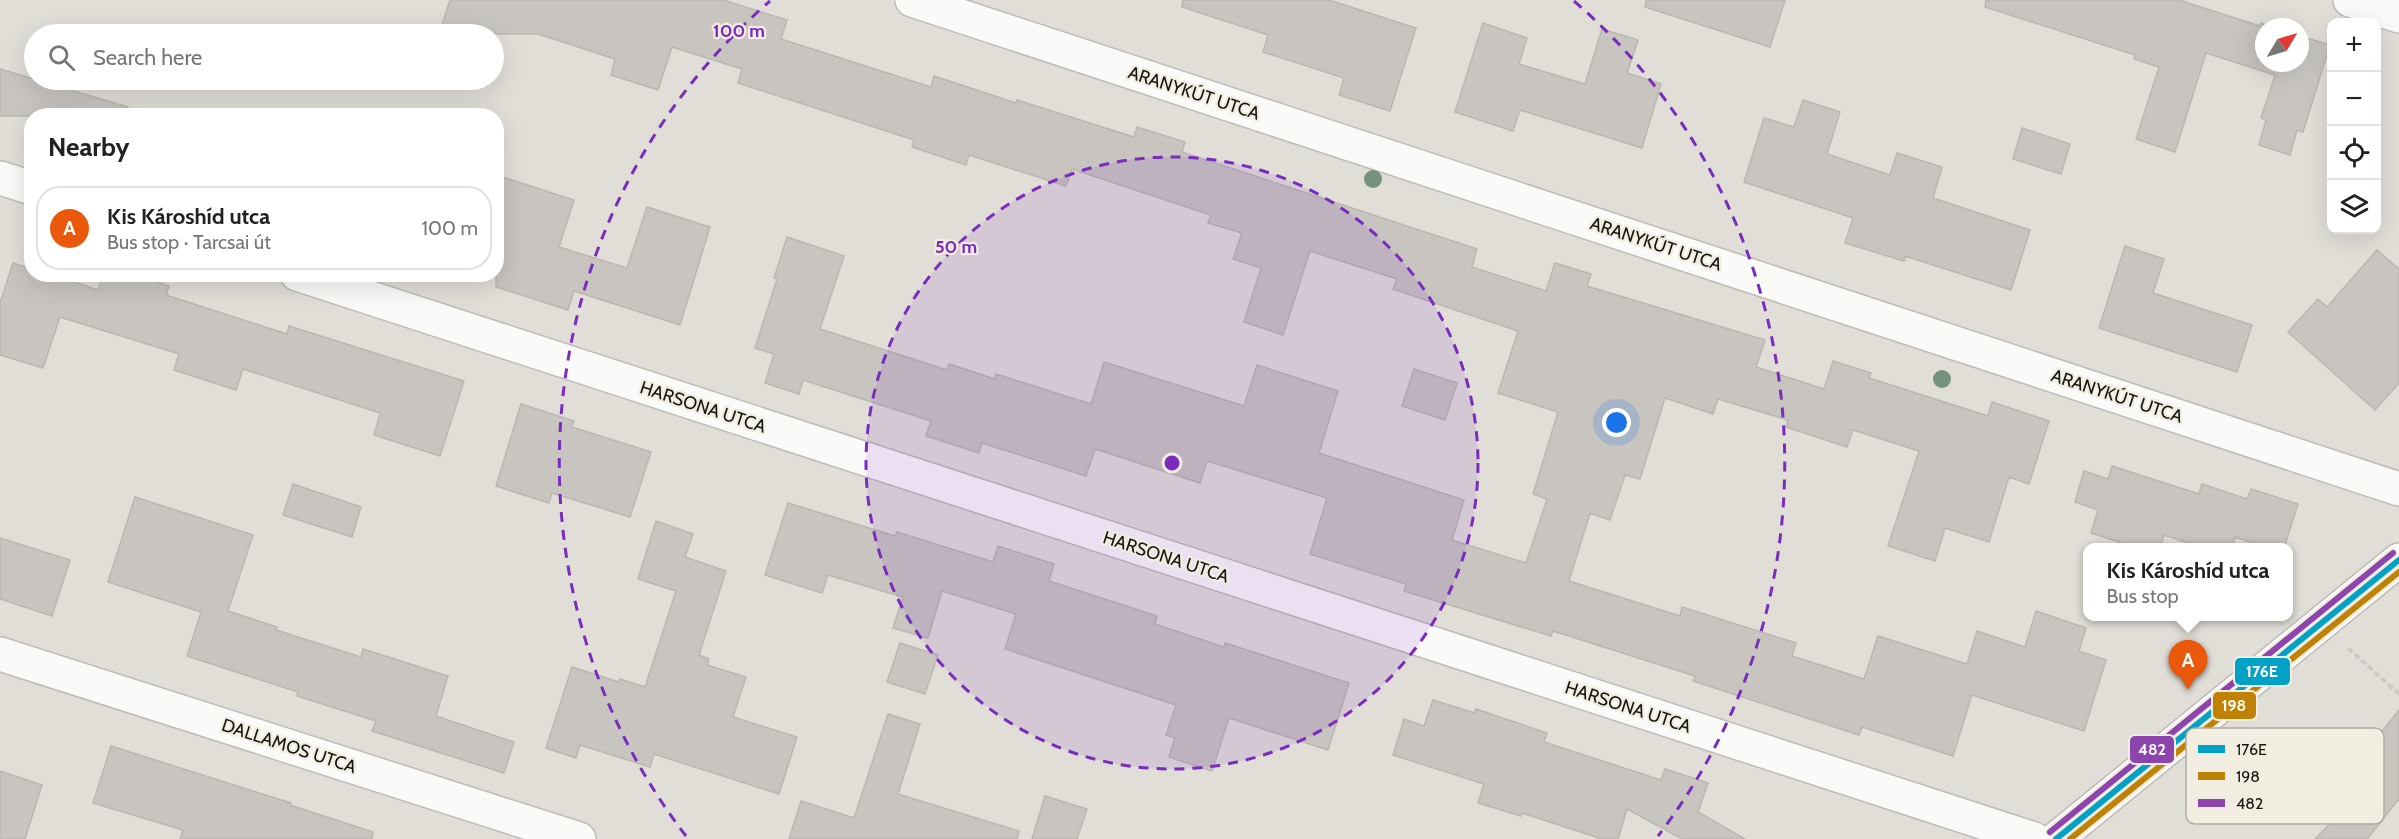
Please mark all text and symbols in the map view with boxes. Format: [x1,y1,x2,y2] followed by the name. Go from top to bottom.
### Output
[2255,18,2309,72] north arrow
[2327,18,2381,234] map controls
[2327,18,2381,72] button: +
[713,20,765,42] text: 100 m
[24,24,504,90] search box
[45,41,78,74] icon: search
[93,44,202,71] text: Search here
[1125,61,1263,125] street label: ARANYKÚT UTCA
[2327,72,2381,126] button: −
[2327,126,2381,180] button: locate
[48,131,129,163] text: Nearby
[2327,180,2381,234] button: layers
[107,203,270,230] text: Kis Károshíd utca
[1587,212,1725,276] street label: ARANYKÚT UTCA
[63,216,76,240] text: A
[422,216,478,240] text: 100 m
[107,230,271,254] text: Bus stop · Tarcsai út
[935,236,977,258] text: 50 m
[2048,364,2186,428] street label: ARANYKÚT UTCA
[637,376,769,438] street label: HARSONA UTCA
[1602,408,1631,437] your location
[1162,453,1182,473] centre of rings
[1100,526,1232,588] street label: HARSONA UTCA
[2083,543,2293,621] popup
[2106,557,2270,584] text: Kis Károshíd utca
[2106,584,2179,608] text: Bus stop
[2168,640,2208,690] pin: A
[2234,657,2291,686] line badge: 176E
[2246,662,2278,681] text: 176E
[1562,676,1694,738] street label: HARSONA UTCA
[2212,691,2257,720] line badge: 198
[2222,696,2246,715] text: 198
[219,714,359,778] street label: DALLAMOS UTCA
[2186,728,2384,824] legend
[2129,735,2175,764] line badge: 482
[2138,740,2166,759] text: 482
[2236,740,2267,759] text: 176E
[2236,767,2260,786] text: 198
[2236,794,2263,813] text: 482

